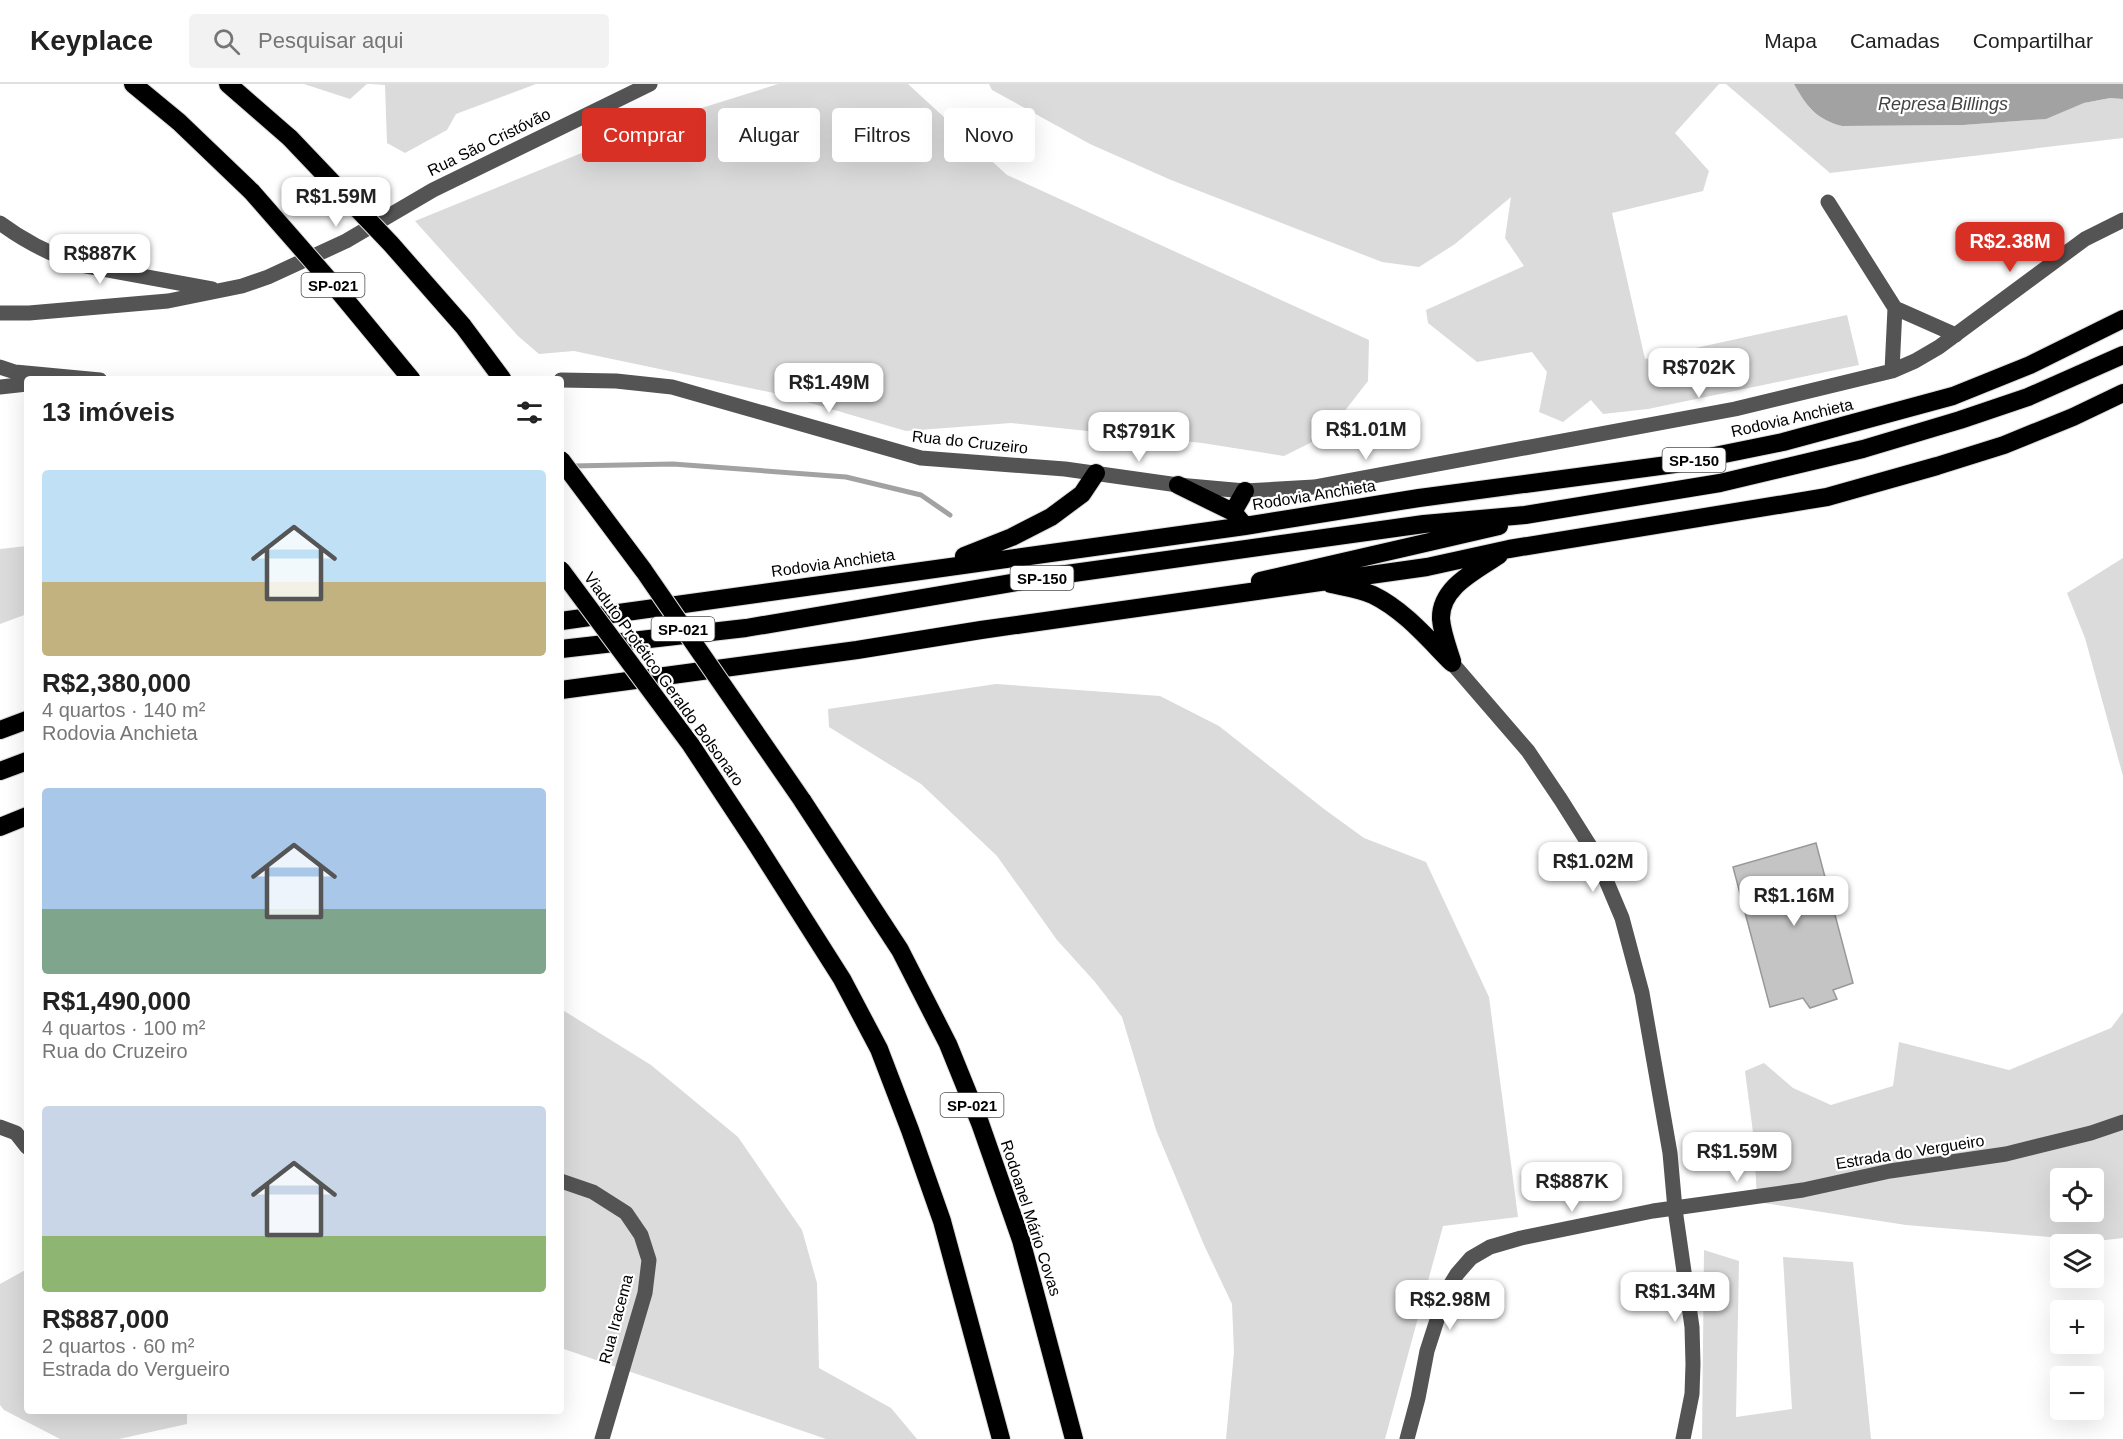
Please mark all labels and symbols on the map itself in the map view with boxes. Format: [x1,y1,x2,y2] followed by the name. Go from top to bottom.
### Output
[1878,94,2008,114] water label: Represa Billings
[425,105,553,179] street label: Rua São Cristóvão
[281,177,391,228] pin: R$1.59M
[1955,222,2065,273] pin: R$2.38M
[51,234,149,285] pin: R$887K
[302,273,364,297] road number: SP-021
[1650,348,1748,399] pin: R$702K
[774,363,884,414] pin: R$1.49M
[1729,396,1855,440] street label: Rodovia Anchieta
[1311,410,1421,461] pin: R$1.01M
[1090,412,1188,463] pin: R$791K
[911,427,1029,457] street label: Rua do Cruzeiro
[1662,448,1726,472] road number: SP-150
[1251,477,1377,513] street label: Rodovia Anchieta
[770,546,896,580] street label: Rodovia Anchieta
[1010,566,1074,590] road number: SP-150
[581,569,747,789] street label: Viaduto Protético Geraldo Bolsonaro
[652,617,714,641] road number: SP-021
[1538,842,1648,893] pin: R$1.02M
[1739,876,1849,927] pin: R$1.16M
[940,1093,1004,1117] road number: SP-021
[1682,1132,1792,1183] pin: R$1.59M
[1834,1132,1986,1172] street label: Estrada do Vergueiro
[998,1138,1064,1298] street label: Rodoanel Mário Covas
[1523,1162,1621,1213] pin: R$887K
[596,1272,636,1365] street label: Rua Iracema
[1620,1272,1730,1323] pin: R$1.34M
[1395,1280,1505,1331] pin: R$2.98M

